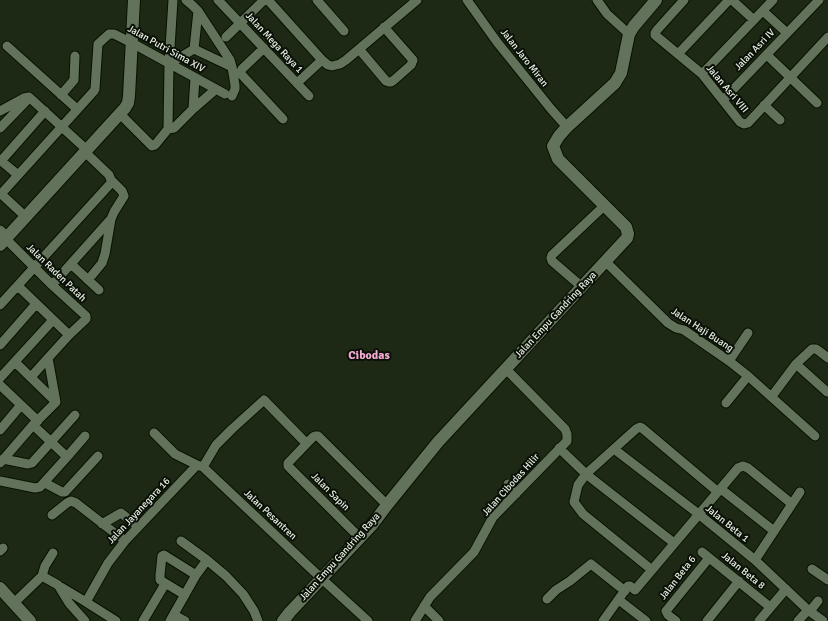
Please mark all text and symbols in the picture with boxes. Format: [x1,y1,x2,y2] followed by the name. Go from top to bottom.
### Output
[243,10,305,76] street label: Jalan Mega Raya 1
[125,23,207,75] street label: Jalan Putri Sima XIV
[498,27,550,89] street label: Jalan Jaro Miran
[732,27,778,73] street label: Jalan Asri IV
[704,63,750,115] street label: Jalan Asri VIII
[24,241,88,305] street label: Jalan Raden Patah
[513,269,599,361] street label: Jalan Empu Gandring Raya
[669,305,735,355] street label: Jalan Haji Buang
[348,349,390,363] district label: Cibodas
[480,451,542,519] street label: Jalan Cibodas Hilir
[308,470,352,514] street label: Jalan Sapin
[105,475,173,547] street label: Jalan Jayanegara 16
[241,488,299,542] street label: Jalan Pesantren
[703,503,751,545] street label: Jalan Beta 1
[297,511,383,603] street label: Jalan Empu Gandring Raya
[719,550,767,592] street label: Jalan Beta 8
[657,554,699,602] street label: Jalan Beta 6

